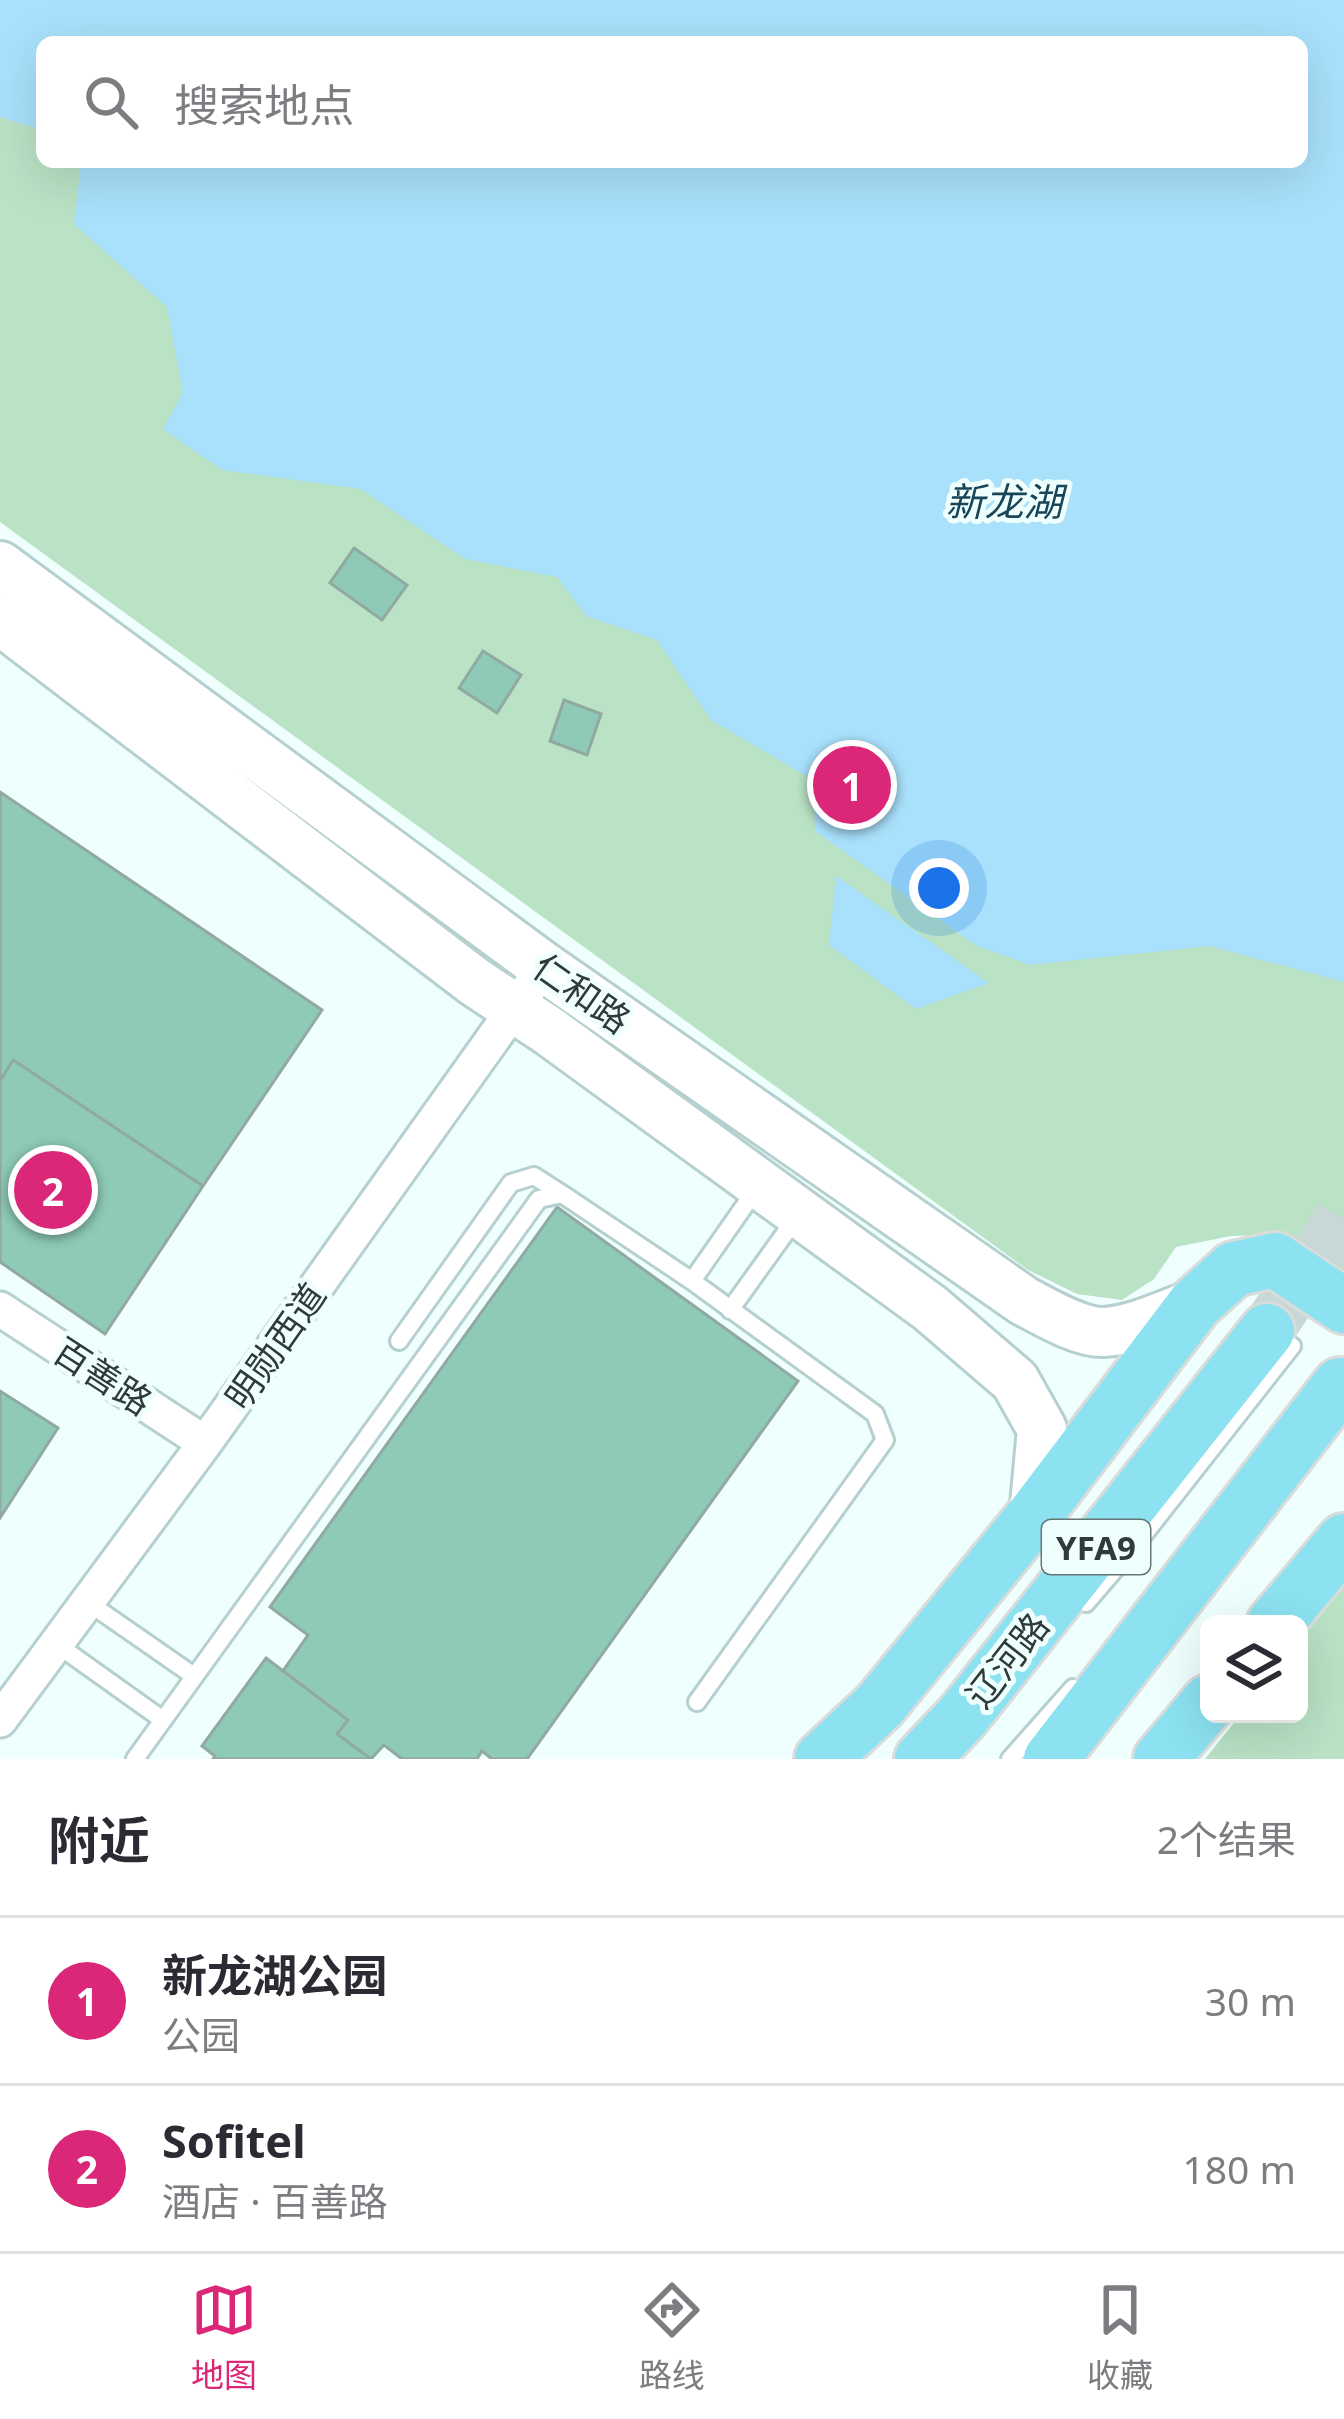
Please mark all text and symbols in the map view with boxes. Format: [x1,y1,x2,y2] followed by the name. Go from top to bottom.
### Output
[36,36,1308,168] search box
[78,69,144,135] icon: search
[174,74,354,135] text: 搜索地点
[945,474,1068,527] water label: 新龙湖
[813,740,891,830] pin: 1
[909,858,969,918] your location
[524,942,640,1044] street label: 仁和路
[14,1145,92,1235] pin: 2
[214,1273,336,1419] street label: 明勋西道
[44,1326,162,1426] street label: 百善路
[1042,1520,1150,1574] road number: YFA9
[954,1602,1060,1718] street label: 辽河路
[1200,1615,1308,1723] map controls
[1200,1615,1308,1723] button: layers
[48,1804,150,1874] text: 附近
[1157,1812,1296,1865] text: 2个结果
[162,1944,387,2005] text: 新龙湖公园
[76,1974,98,2027] text: 1
[1205,1974,1296,2027] text: 30 m
[162,2008,240,2061] text: 公园
[162,2110,306,2171] text: Sofitel
[76,2142,98,2195] text: 2
[1182,2142,1296,2195] text: 180 m
[162,2174,388,2227] text: 酒店 · 百善路
[191,2277,257,2397] tab: 地图
[639,2277,705,2397] tab: 路线
[1087,2277,1153,2397] tab: 收藏

